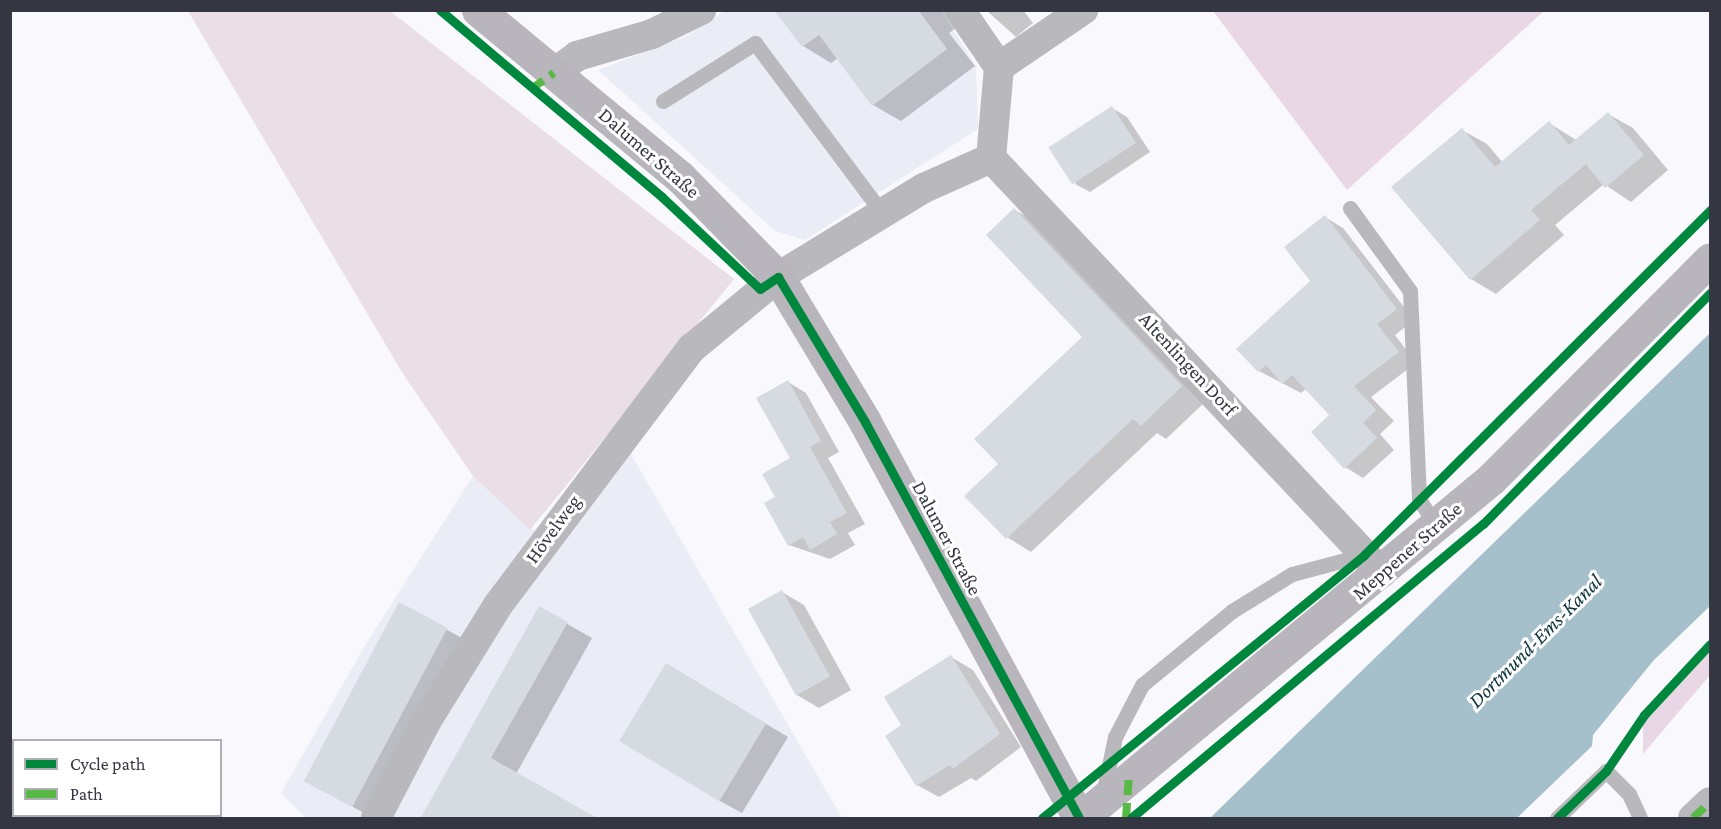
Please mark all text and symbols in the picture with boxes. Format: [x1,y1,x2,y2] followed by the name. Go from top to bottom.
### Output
[594,103,704,203] street label: Dalumer Straße
[1134,307,1242,421] street label: Altenlingen Dorf
[907,477,987,599] street label: Dalumer Straße
[520,490,586,568] street label: Hövelweg
[1347,497,1467,605] street label: Meppener Straße
[1463,569,1607,713] water label: Dortmund-Ems-Kanal
[12,739,222,817] legend
[70,754,145,774] text: Cycle path
[70,784,103,804] text: Path

